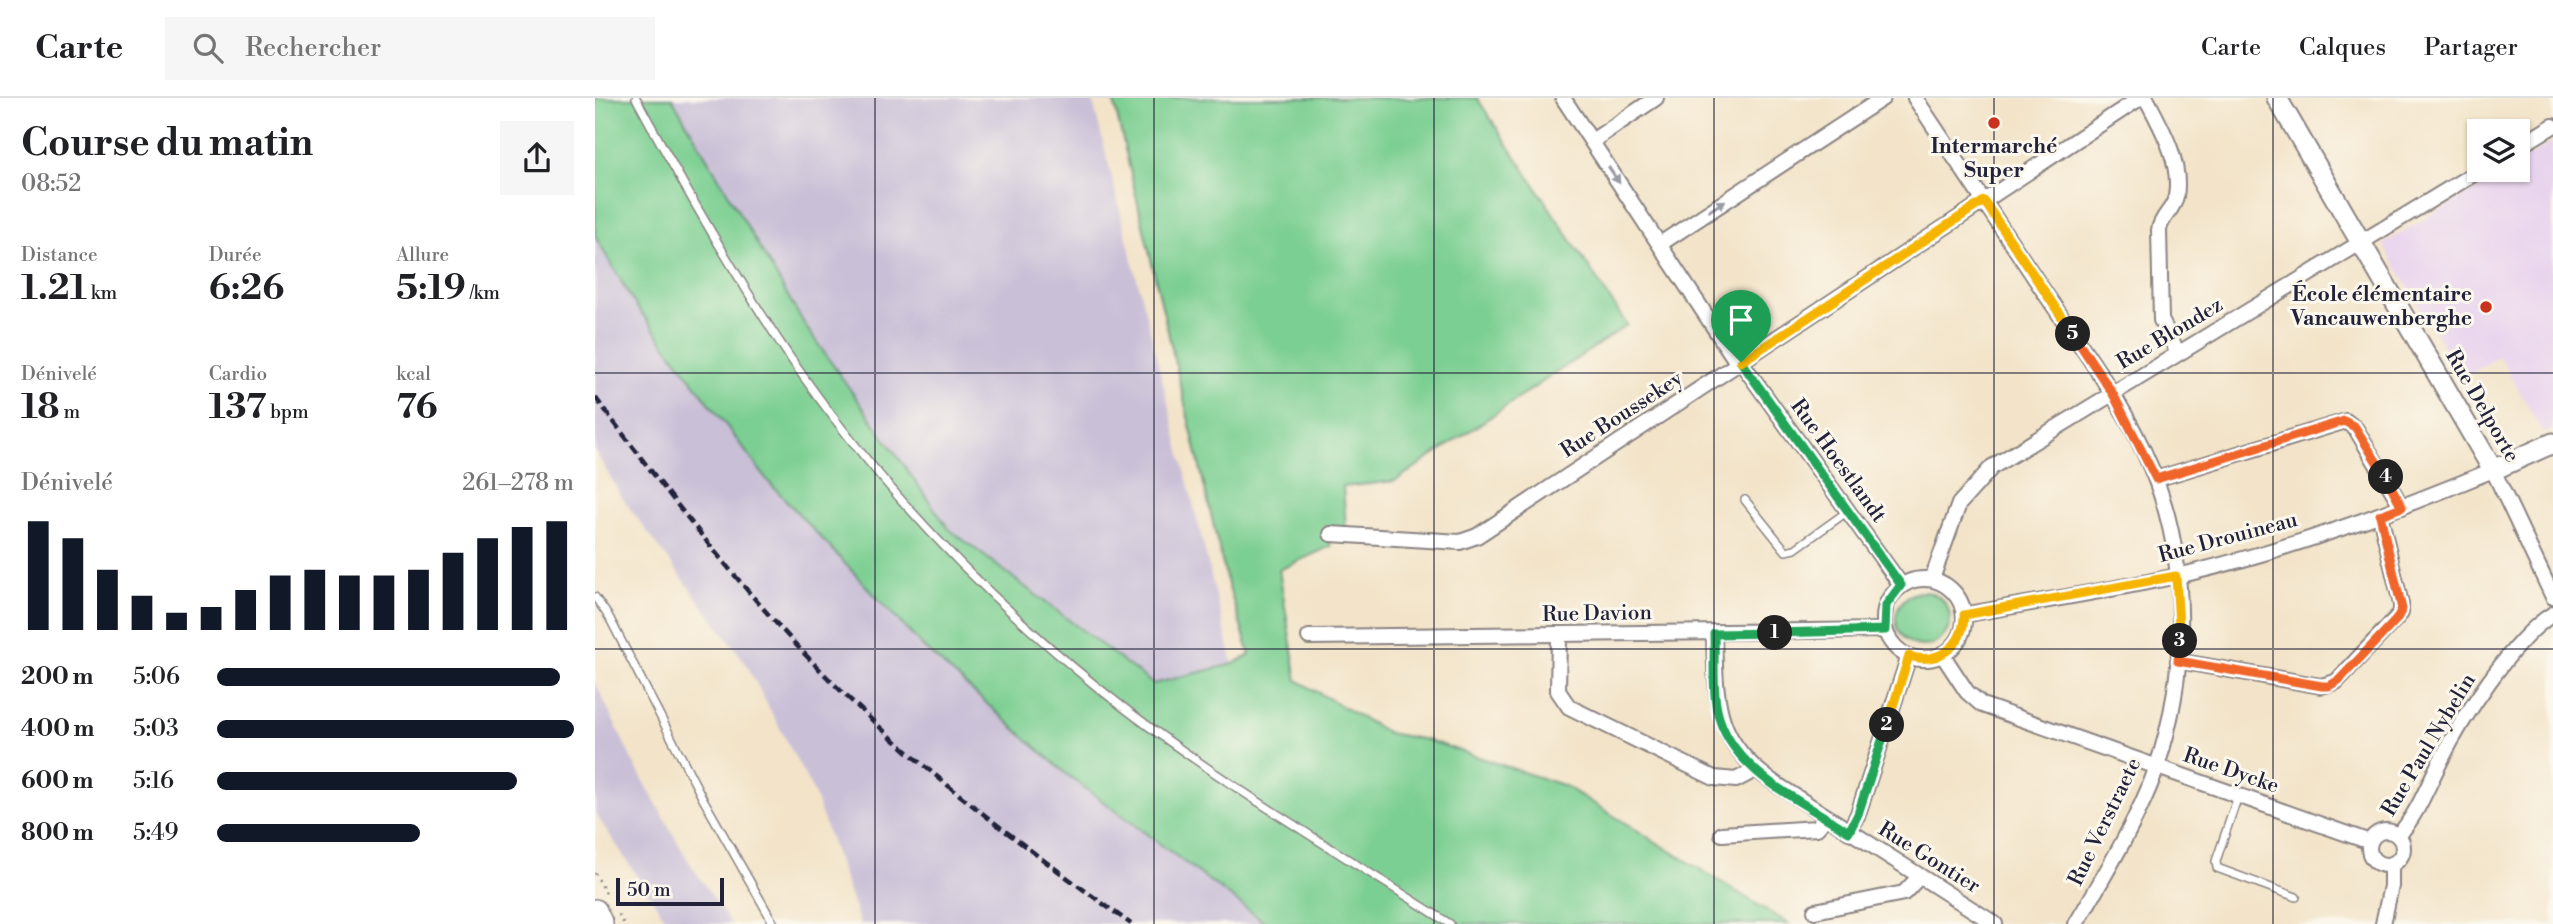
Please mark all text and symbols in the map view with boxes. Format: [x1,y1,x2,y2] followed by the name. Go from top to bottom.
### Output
[165,17,655,80] search box
[35,28,123,69] text: Carte
[189,29,227,67] icon: search
[245,32,381,64] text: Rechercher
[2201,33,2261,63] text: Carte
[2299,33,2386,63] text: Calques
[2424,33,2518,63] text: Partager
[1986,115,2002,131] marker: Intermarché Super
[2467,119,2530,182] map controls
[2467,119,2530,182] button: layers
[21,120,313,167] text: Course du matin
[500,121,574,195] button: share
[1931,134,2057,184] place label: Intermarché Super
[1607,166,1620,185] one-way arrow
[21,170,81,198] text: 08:52
[1707,200,1727,213] one-way arrow
[21,243,98,267] text: Distance
[209,243,262,267] text: Durée
[396,243,449,267] text: Allure
[21,267,87,310] text: 1.21
[209,267,284,310] text: 6:26
[396,267,466,310] text: 5:19
[2290,280,2472,332] place label: École élémentaire Vancauwenberghe
[87,281,117,305] text: km
[466,281,500,305] text: /km
[1711,290,1771,362] pin
[2112,292,2228,376] street label: Rue Blondez
[2478,299,2494,315] marker: École élémentaire Vancauwenberghe
[1722,301,1760,339] icon: arrive
[2055,316,2091,352] pin: 5
[2067,321,2078,345] text: 5
[2439,345,2525,467] street label: Rue Delporte
[21,362,97,386] text: Dénivelé
[209,362,267,386] text: Cardio
[396,362,431,386] text: kcal
[1556,365,1689,464] street label: Rue Boussekey
[21,386,60,429] text: 18
[209,386,266,429] text: 137
[396,386,438,429] text: 76
[1784,394,1892,528] street label: Rue Hoestlandt
[60,400,80,424] text: m
[266,400,309,424] text: bpm
[2369,460,2404,494] pin: 4
[2379,464,2392,488] text: 4
[21,469,113,497] text: Dénivelé
[462,469,574,497] text: 261–278 m
[2156,507,2300,569] street label: Rue Drouineau
[1542,600,1653,628] street label: Rue Davion
[1757,616,1793,650] pin: 1
[1770,620,1779,644] text: 1
[2163,624,2197,658] pin: 3
[2174,628,2185,652] text: 3
[21,663,93,691] text: 200 m
[133,663,180,691] text: 5:06
[2376,669,2482,821] street label: Rue Paul Nybelin
[1869,708,1905,742] pin: 2
[1881,712,1892,736] text: 2
[21,715,94,743] text: 400 m
[133,715,179,743] text: 5:03
[2180,743,2282,799] street label: Rue Dycke
[2063,754,2147,890] street label: Rue Verstraete
[21,767,94,795] text: 600 m
[133,767,174,795] text: 5:16
[1873,816,1985,900] street label: Rue Gontier
[21,819,94,847] text: 800 m
[133,819,179,847] text: 5:49
[616,875,725,907] scale bar
[627,878,671,902] text: 50 m

